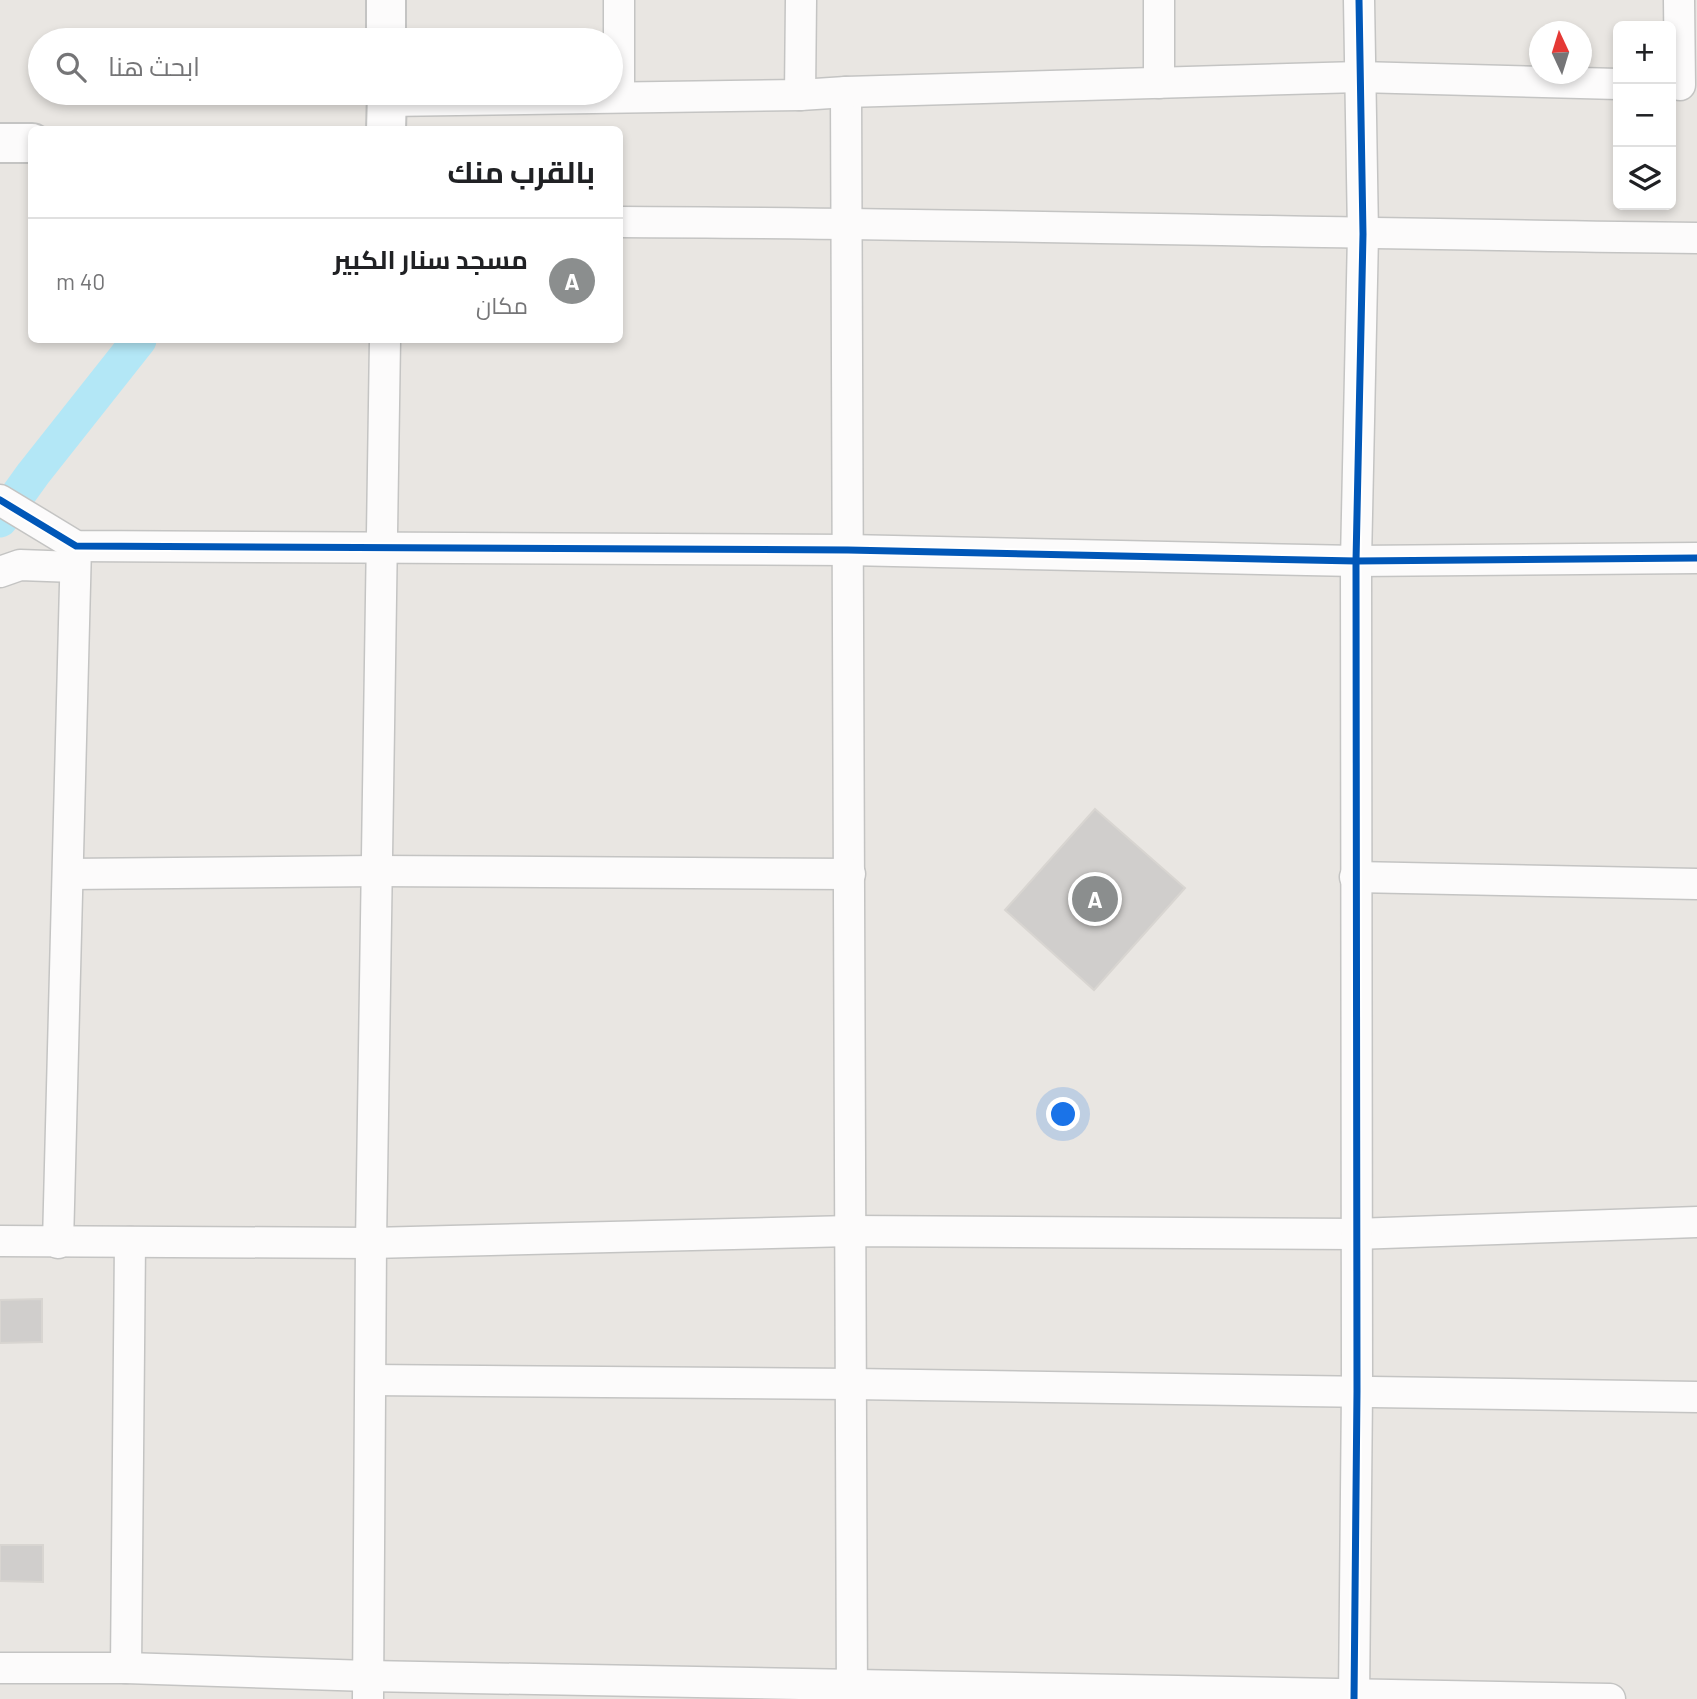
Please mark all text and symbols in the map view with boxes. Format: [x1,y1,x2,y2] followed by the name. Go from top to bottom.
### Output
[1529,21,1592,84] north arrow
[1613,21,1676,210] map controls
[1613,21,1676,84] button: +
[28,28,623,105] search box
[52,48,90,86] icon: search
[108,50,200,81] text: ابحث هنا
[1613,84,1676,147] button: −
[1613,147,1676,210] button: layers
[447,153,595,189] text: بالقرب منك
[333,243,528,274] text: مسجد سنار الكبير
[56,267,105,295] text: 40 m
[564,267,580,295] text: A
[476,291,528,319] text: مكان
[1072,873,1118,925] pin: A
[1046,1097,1080,1131] your location

